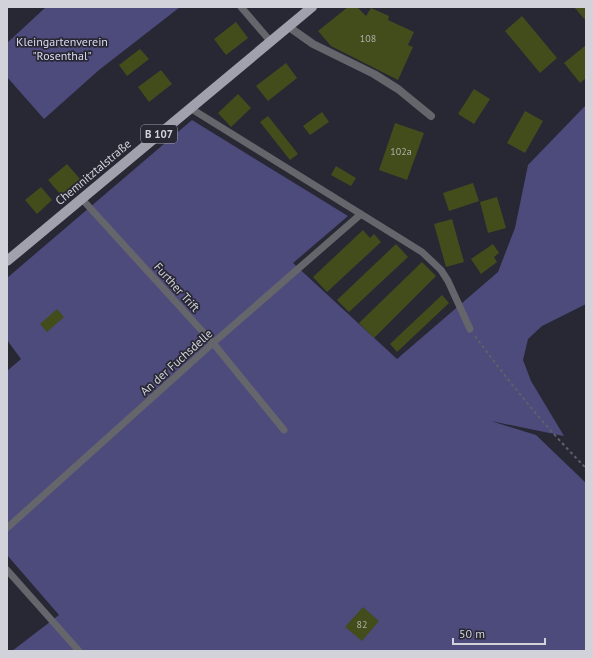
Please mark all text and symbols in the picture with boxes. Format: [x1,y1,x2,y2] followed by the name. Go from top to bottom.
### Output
[360,32,376,45] house number: 108
[16,34,108,63] park label: Kleingartenverein "Rosenthal"
[141,125,177,143] road number: B 107
[52,136,134,208] street label: Chemnitztalstraße
[390,145,412,158] house number: 102a
[151,259,203,315] street label: Further Trift
[137,326,215,398] street label: An der Fuchsdelle
[357,618,367,631] house number: 82
[453,620,545,646] scale bar
[459,626,485,641] text: 50 m

